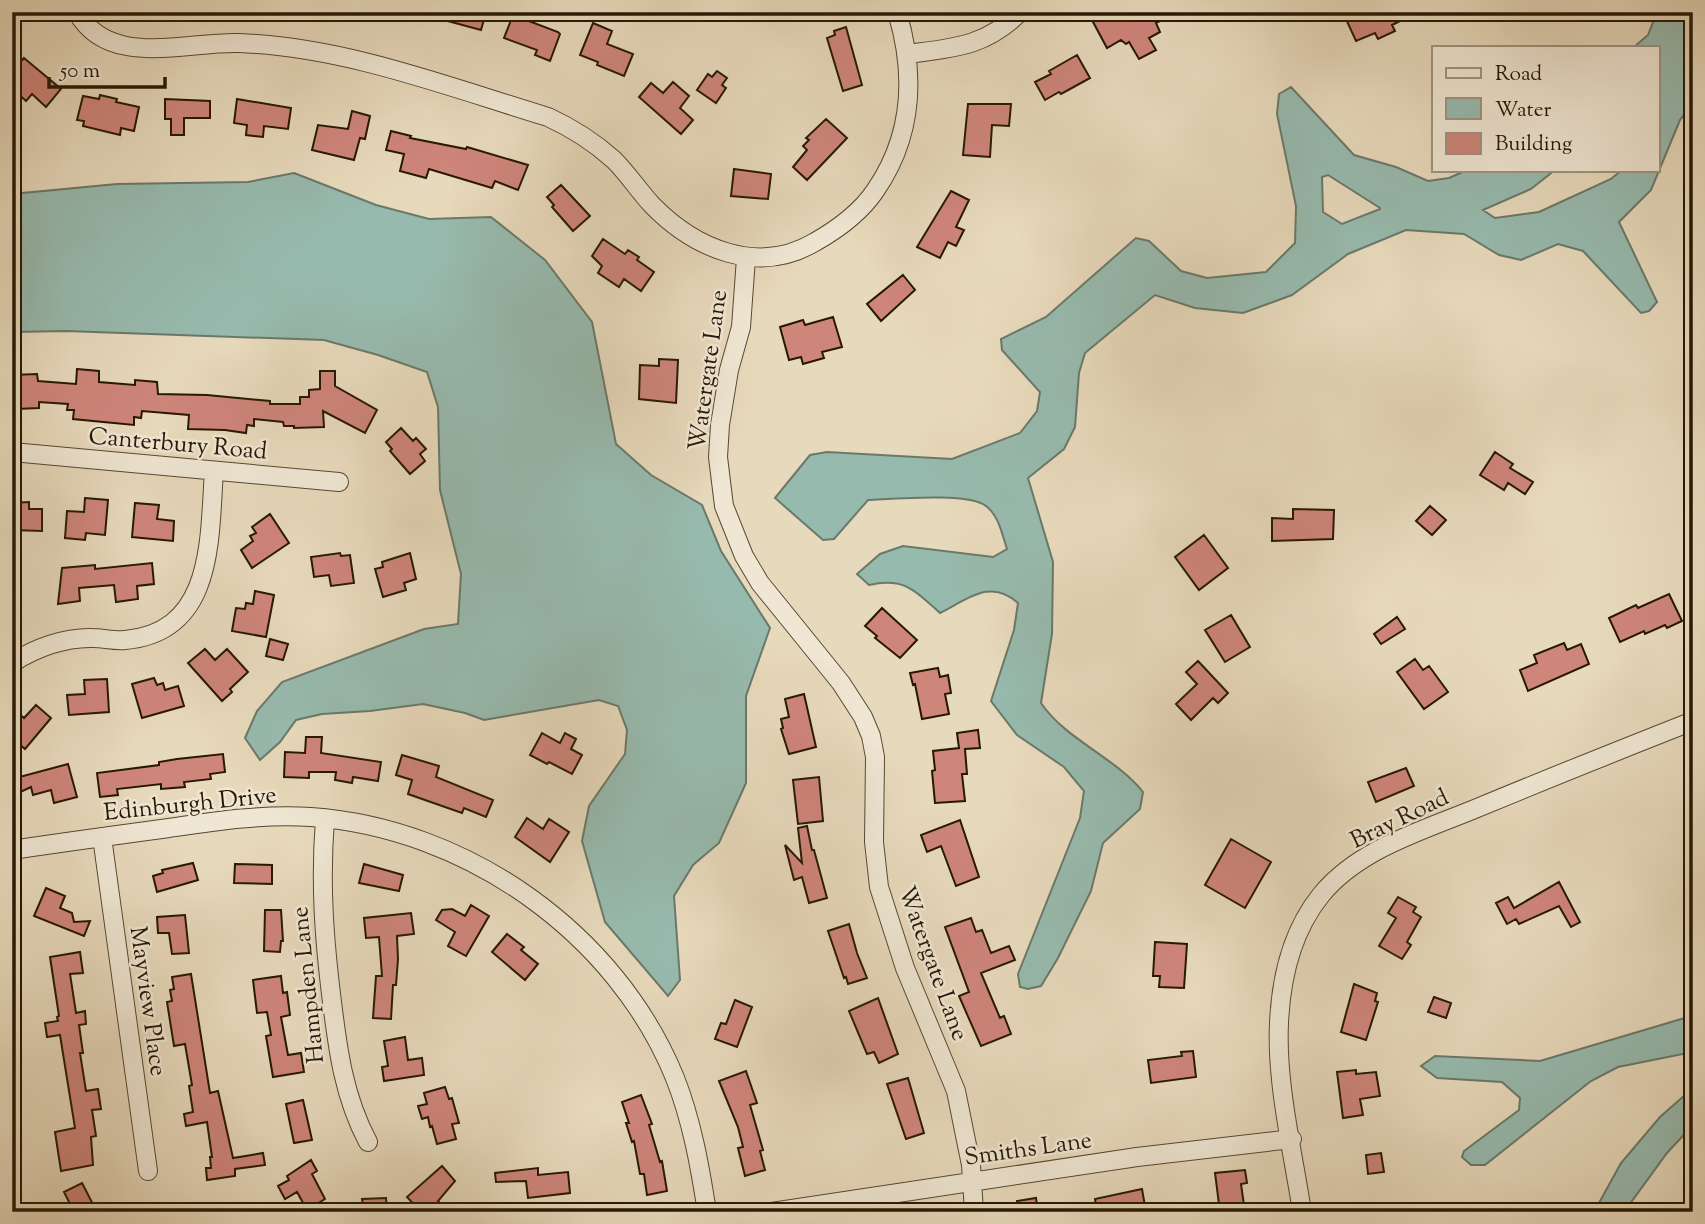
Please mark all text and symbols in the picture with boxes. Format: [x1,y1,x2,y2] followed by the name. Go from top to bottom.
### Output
[49,46,164,90] scale bar
[1432,46,1660,172] legend
[59,57,100,87] text: 50 m
[1495,60,1542,90] text: Road
[1495,96,1552,126] text: Water
[1495,130,1572,160] text: Building
[681,288,737,453] street label: Watergate Lane
[87,420,269,470] street label: Canterbury Road
[102,779,278,831] street label: Edinburgh Drive
[1345,781,1455,858] street label: Bray Road
[888,882,976,1046] street label: Watergate Lane
[284,905,334,1065] street label: Hampden Lane
[120,924,174,1078] street label: Mayview Place
[962,1124,1094,1176] street label: Smiths Lane

